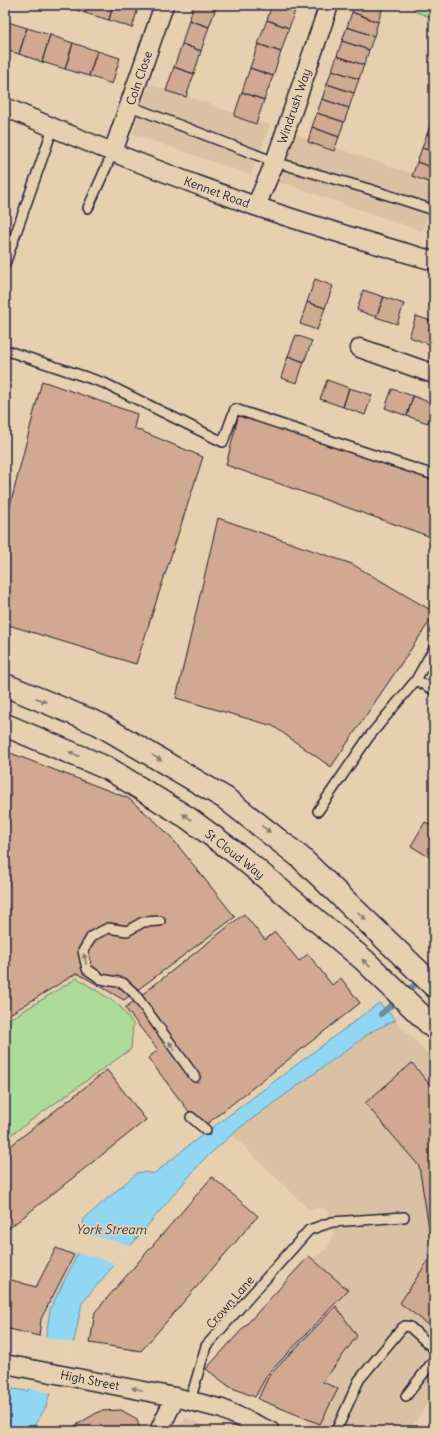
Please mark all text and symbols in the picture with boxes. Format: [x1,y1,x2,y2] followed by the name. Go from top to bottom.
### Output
[123,49,155,107] street label: Coln Close
[274,66,314,146] street label: Windrush Way
[182,173,252,211] street label: Kennet Road
[36,698,48,704] one-way arrow
[68,751,79,757] one-way arrow
[151,755,163,762] one-way arrow
[181,814,193,821] one-way arrow
[260,825,271,833] one-way arrow
[202,826,268,882] street label: St Cloud Way
[357,912,367,921] one-way arrow
[81,953,87,965] one-way arrow
[362,959,371,968] one-way arrow
[168,1040,176,1051] one-way arrow
[76,1221,147,1238] water label: York Stream
[203,1272,257,1332] street label: Crown Lane
[59,1367,121,1393] street label: High Street
[131,1386,143,1392] one-way arrow

